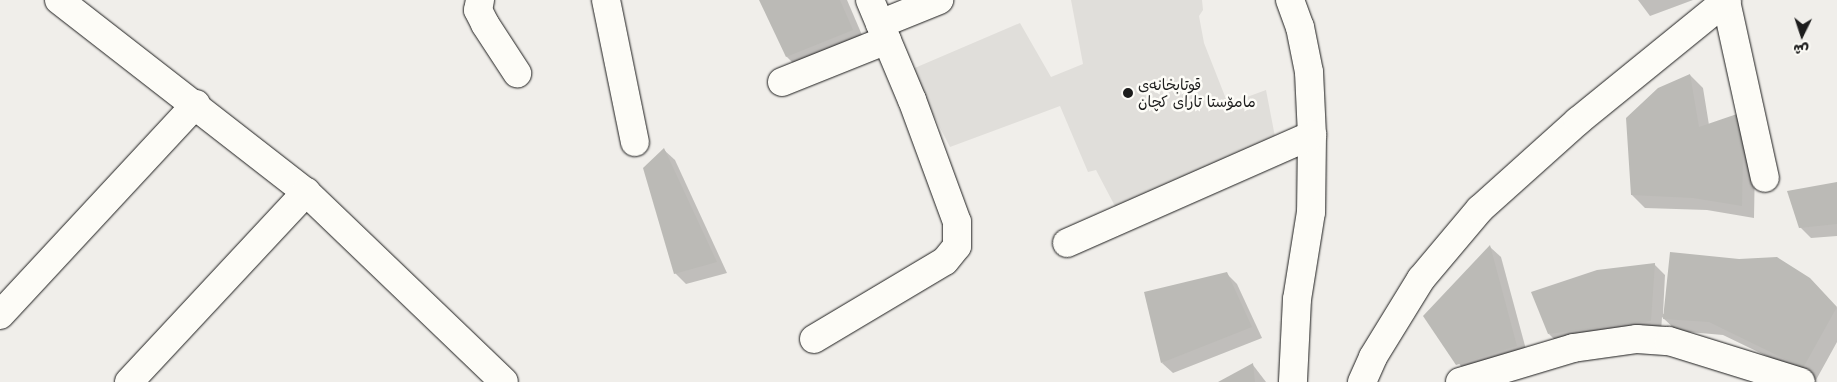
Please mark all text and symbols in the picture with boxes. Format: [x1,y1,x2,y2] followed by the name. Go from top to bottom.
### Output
[1777,10,1827,60] north arrow
[1793,40,1809,60] text: ش
[1138,75,1256,110] place label: قوتابخانەی مامۆستا تارای کچان
[1122,87,1134,99] marker: قوتابخانەی مامۆستا تارای کچان

